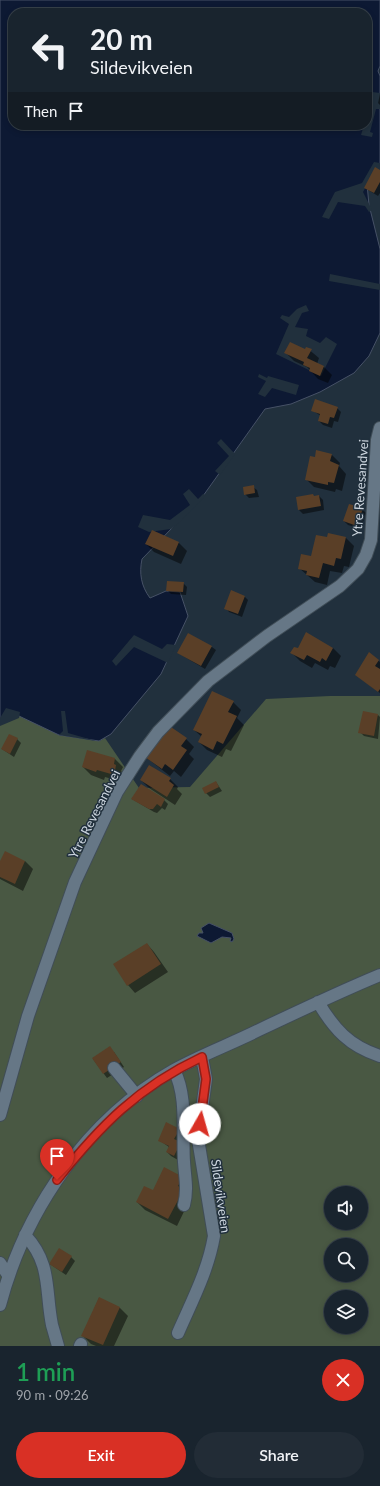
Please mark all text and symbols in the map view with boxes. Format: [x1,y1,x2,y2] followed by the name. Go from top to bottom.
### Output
[90,22,153,56] text: 20 m
[24,24,76,76] icon: left
[90,56,193,78] text: Sildevikveien
[65,100,87,122] icon: arrive
[24,102,57,120] text: Then
[349,439,371,537] street label: Ytre Revesandvei
[65,767,123,861] street label: Ytre Revesandvei
[179,1103,221,1145] position arrow
[40,1139,74,1180] pin
[46,1145,68,1167] icon: arrive
[208,1158,234,1234] street label: Sildevikveien
[324,1186,368,1334] map controls
[324,1186,368,1230] button: sound
[324,1238,368,1282] button: search
[324,1290,368,1334] button: layers
[16,1357,75,1386] text: 1 min
[322,1359,364,1401] button: close
[16,1387,89,1403] text: 90 m · 09:26
[16,1432,186,1478] button: Exit
[194,1432,364,1478] button: Share

